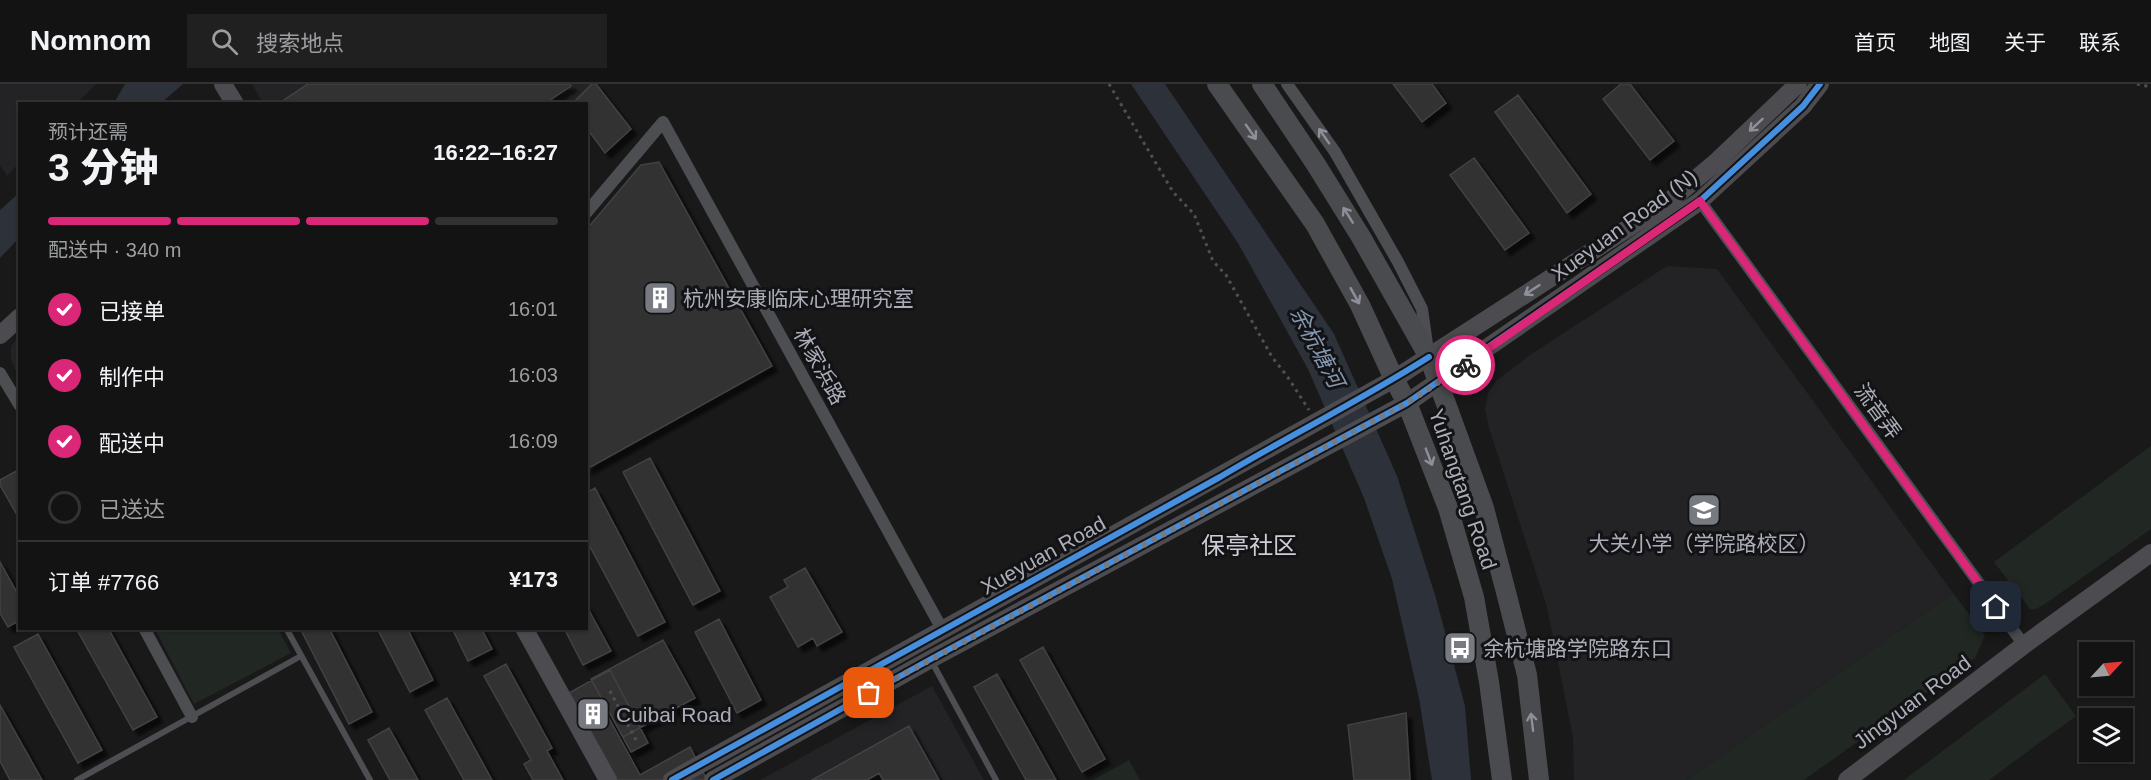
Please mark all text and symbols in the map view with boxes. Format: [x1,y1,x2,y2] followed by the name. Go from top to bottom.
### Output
[187,14,607,68] search box
[30,25,151,56] text: Nomnom
[208,25,241,58] icon: search
[256,31,344,56] text: 搜索地点
[1854,31,1896,54] text: 首页
[1929,31,1971,54] text: 地图
[2004,31,2046,54] text: 关于
[2079,31,2121,54] text: 联系
[1749,118,1764,132] one-way arrow
[48,121,128,143] text: 预计还需
[1245,123,1257,139] one-way arrow
[1318,128,1330,145] one-way arrow
[433,140,558,165] text: 16:22–16:27
[48,146,159,189] text: 3 分钟
[1547,165,1701,285] street label: Xueyuan Road (N)
[1341,207,1353,224] one-way arrow
[48,239,181,261] text: 配送中 · 340 m
[642,280,678,316] building icon: 杭州安康临床心理研究室
[1525,284,1541,296] one-way arrow
[683,287,914,310] place label: 杭州安康临床心理研究室
[1350,287,1361,305] one-way arrow
[48,293,81,326] icon: check
[508,298,558,320] text: 16:01
[99,299,165,324] text: 已接单
[1285,302,1351,395] water label: 余杭塘河
[790,324,850,408] street label: 林家浜路
[1435,335,1495,395] courier
[1449,349,1482,382] icon: bike
[48,359,81,392] icon: check
[508,364,558,386] text: 16:03
[99,365,165,390] text: 制作中
[1850,379,1906,443] street label: 流音弄
[1425,406,1501,572] street label: Yuhangtang Road
[48,425,81,458] icon: check
[508,430,558,452] text: 16:09
[99,431,165,456] text: 配送中
[1424,448,1435,466] one-way arrow
[1686,492,1722,528] school or university icon: 大关小学（学院路校区）
[99,497,165,522] text: 已送达
[977,511,1109,599] street label: Xueyuan Road
[1201,532,1297,559] district label: 保亭社区
[1589,532,1820,555] place label: 大关小学（学院路校区）
[509,567,558,592] text: ¥173
[48,570,159,595] text: 订单 #7766
[1970,581,2021,632] pin
[1979,590,2012,623] icon: home
[1442,630,1478,666] bus stop icon: 余杭塘路学院路东口
[1483,637,1672,660] place label: 余杭塘路学院路东口
[2079,642,2133,696] north arrow
[2079,642,2133,762] map controls
[1849,651,1975,753] street label: Jingyuan Road
[843,667,894,718] pin
[852,676,885,709] icon: bag
[575,696,611,732] building icon: Cuibai Road
[616,703,732,726] place label: Cuibai Road
[2079,708,2133,762] button: layers
[1527,712,1538,732] one-way arrow

